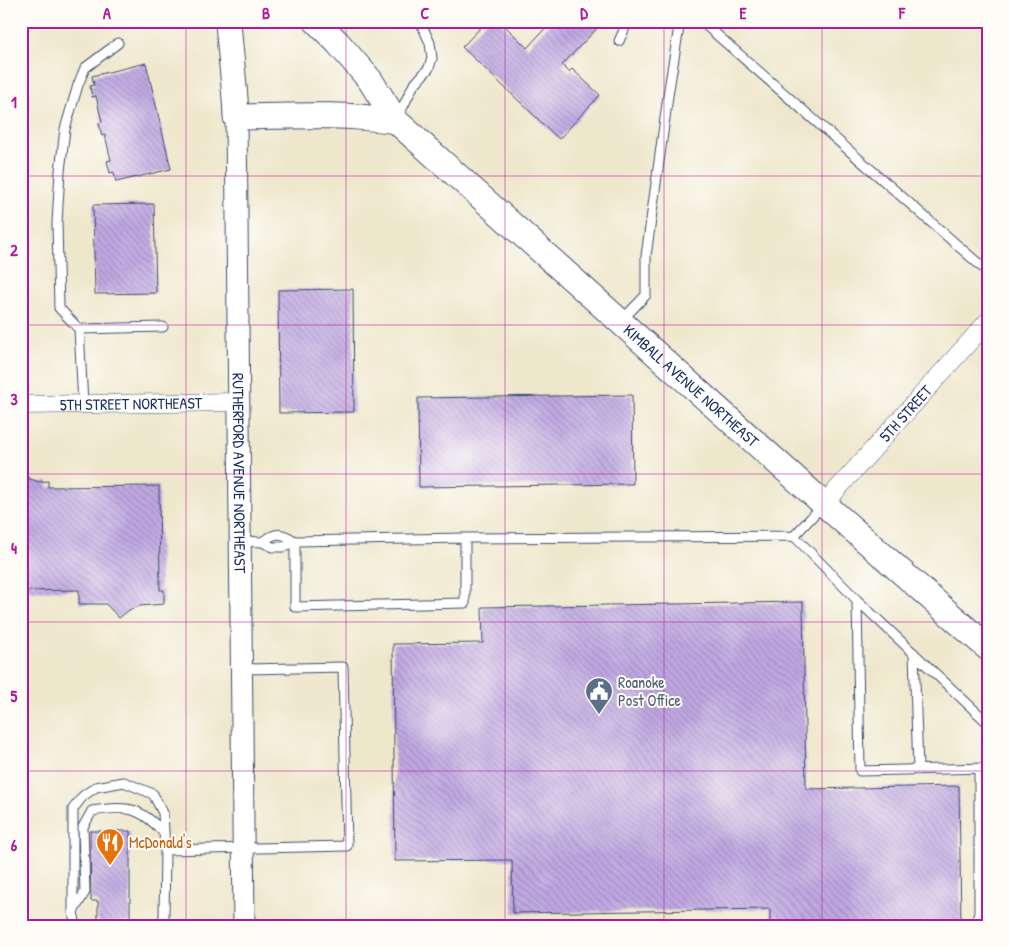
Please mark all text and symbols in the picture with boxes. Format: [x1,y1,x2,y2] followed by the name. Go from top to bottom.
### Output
[103,2,111,24] text: A
[262,2,270,24] text: B
[421,2,430,24] text: C
[580,2,588,24] text: D
[739,2,747,24] text: E
[898,2,906,24] text: F
[11,91,17,113] text: 1
[10,239,18,261] text: 2
[619,319,764,452] street label: KIMBALL AVENUE NORTHEAST
[228,373,252,574] street label: RUTHERFORD AVENUE NORTHEAST
[874,380,937,446] street label: 5TH STREET
[10,388,18,410] text: 3
[60,392,203,415] street label: 5TH STREET NORTHEAST
[11,537,17,559] text: 4
[618,671,682,711] place label: Roanoke Post Office
[584,676,614,715] public building icon: Roanoke Post Office
[11,685,18,707] text: 5
[95,827,125,866] restaurant icon: McDonald's
[129,831,192,853] place label: McDonald's
[11,834,18,856] text: 6

